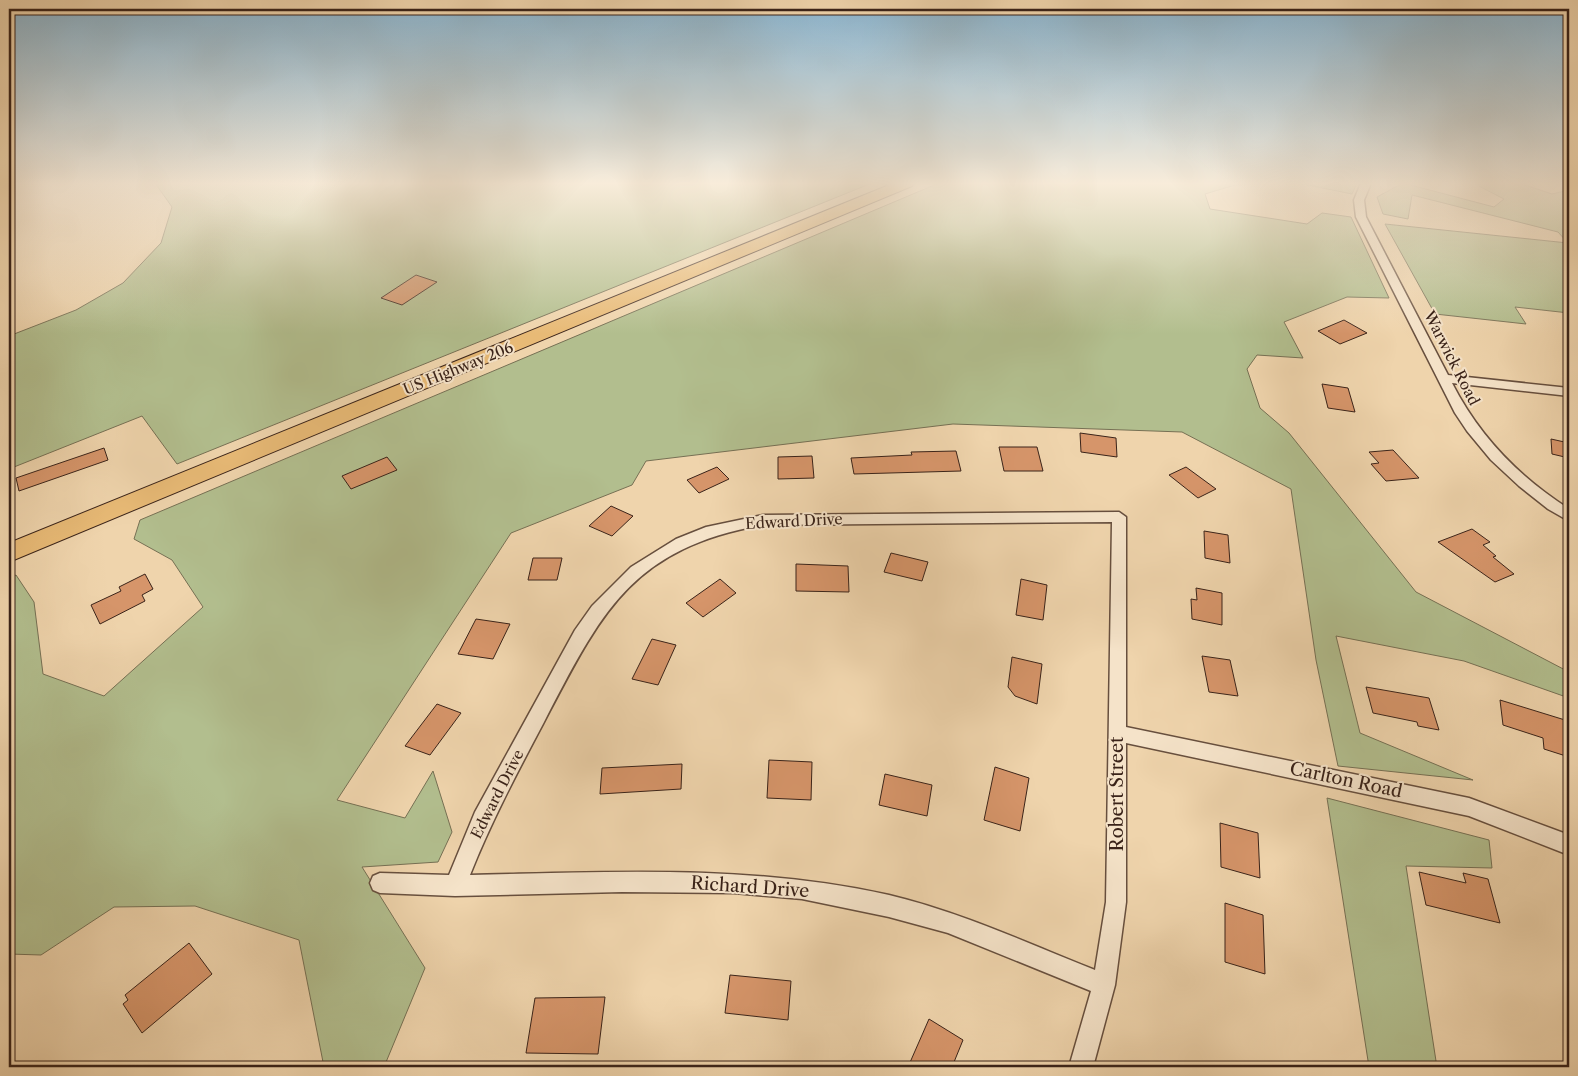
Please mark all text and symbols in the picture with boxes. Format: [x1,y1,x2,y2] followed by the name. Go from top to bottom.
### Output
[1420,307,1484,408] street label: Warwick Road
[400,337,516,399] street label: US Highway 206
[745,509,843,533] street label: Edward Drive
[1106,736,1128,851] street label: Robert Street
[466,746,528,842] street label: Edward Drive
[1288,757,1404,803] street label: Carlton Road
[690,872,810,902] street label: Richard Drive

